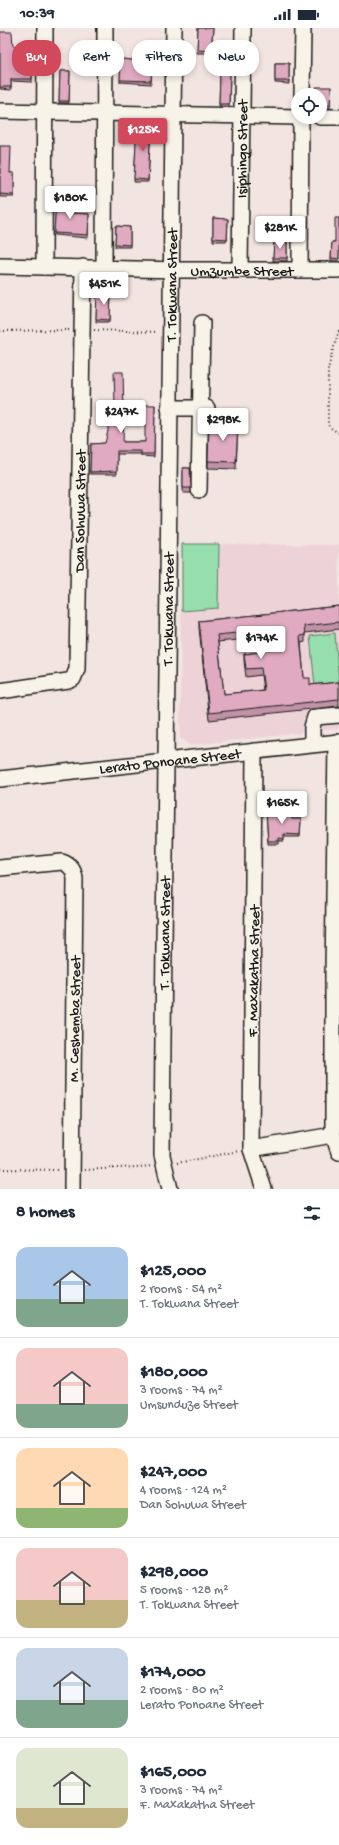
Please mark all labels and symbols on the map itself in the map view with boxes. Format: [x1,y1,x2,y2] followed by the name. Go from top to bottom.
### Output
[234,98,253,198] street label: Isiphingo Street
[115,118,171,152] pin: $125K
[42,186,98,220] pin: $180K
[252,216,308,250] pin: $281K
[164,226,183,343] street label: T. Tokwana Street
[190,263,295,281] street label: Umzumbe Street
[76,272,132,306] pin: $451K
[93,400,149,434] pin: $247K
[195,408,251,442] pin: $298K
[71,448,91,573] street label: Dan Sohuwa Street
[160,550,179,667] street label: T. Tokwana Street
[233,626,289,660] pin: $174K
[99,746,244,779] street label: Lerato Ponoane Street
[254,791,310,825] pin: $165K
[157,874,176,991] street label: T. Tokwana Street
[245,903,265,1038] street label: F. Maxakatha Street
[66,954,86,1082] street label: M. Ceshemba Street

